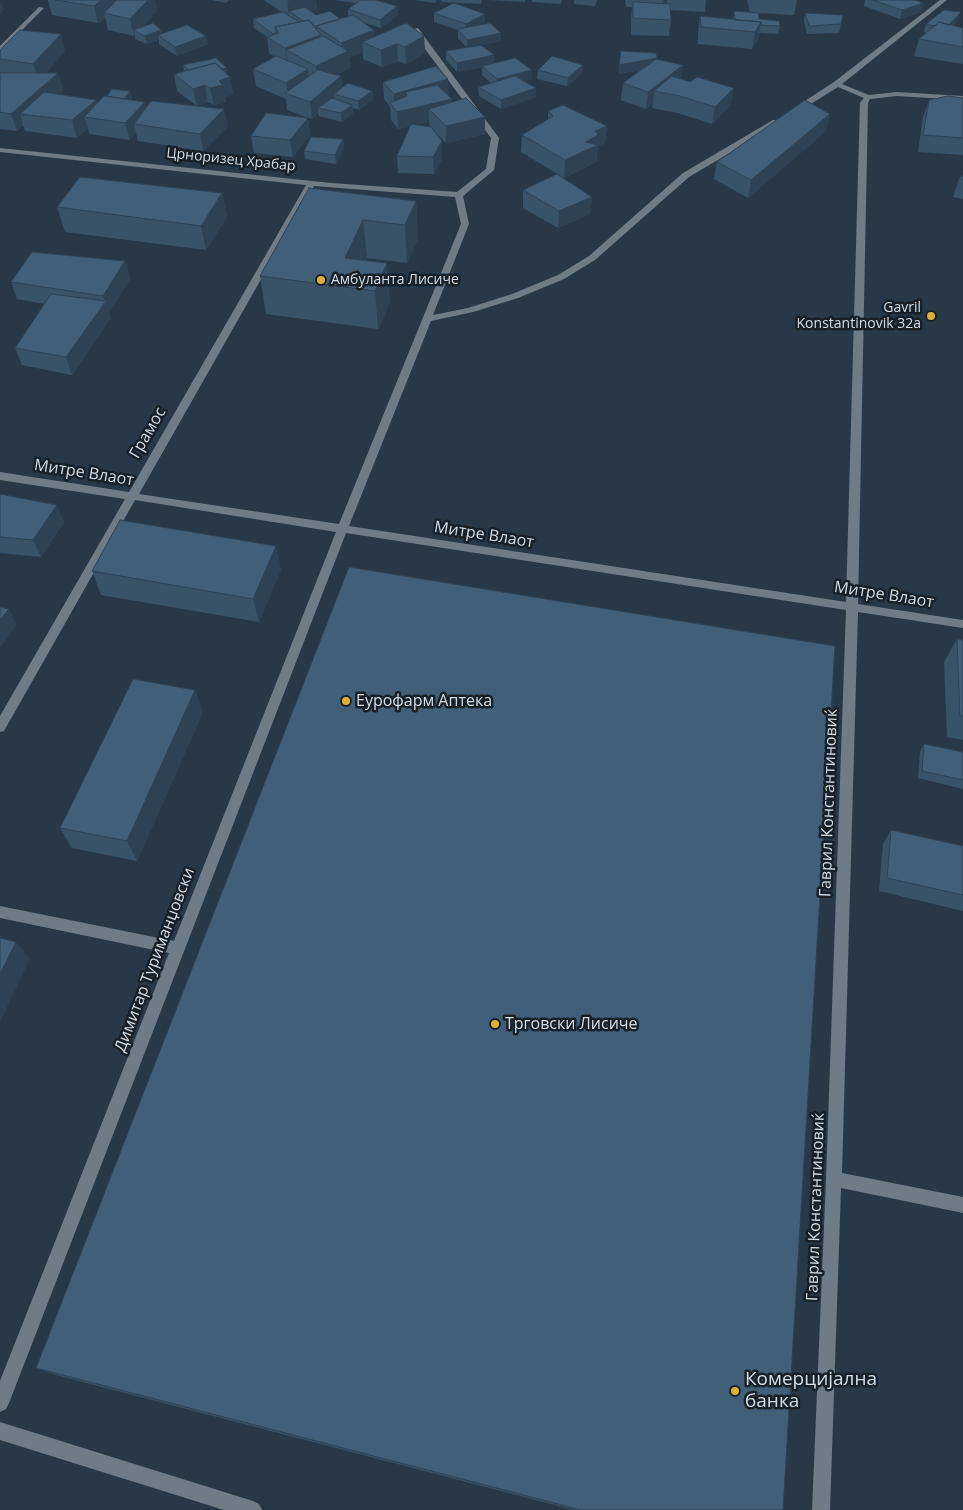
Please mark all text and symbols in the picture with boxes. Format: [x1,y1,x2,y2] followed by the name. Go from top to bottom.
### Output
[166,145,296,175] street label: Црноризец Храбар
[331,272,459,288] place label: Амбуланта Лисиче
[315,274,327,286] marker: Амбуланта Лисиче
[797,300,921,332] place label: Gavril Konstantinovik 32a
[925,310,937,322] marker: Gavril Konstantinovik 32a
[126,404,170,462] street label: Грамос
[33,456,135,490] street label: Митре Влаот
[433,518,535,552] street label: Митре Влаот
[833,578,935,612] street label: Митре Влаот
[356,691,492,711] place label: Еурофарм Аптека
[340,695,352,707] marker: Еурофарм Аптека
[816,708,842,898] street label: Гаврил Константиновиќ
[111,865,199,1055] street label: Димитар Туриманџовски
[505,1014,638,1034] place label: Трговски Лисиче
[489,1018,501,1030] marker: Трговски Лисиче
[803,1112,829,1302] street label: Гаврил Константиновиќ
[745,1369,877,1413] place label: Комерцијална банка
[729,1385,741,1397] marker: Комерцијална банка

